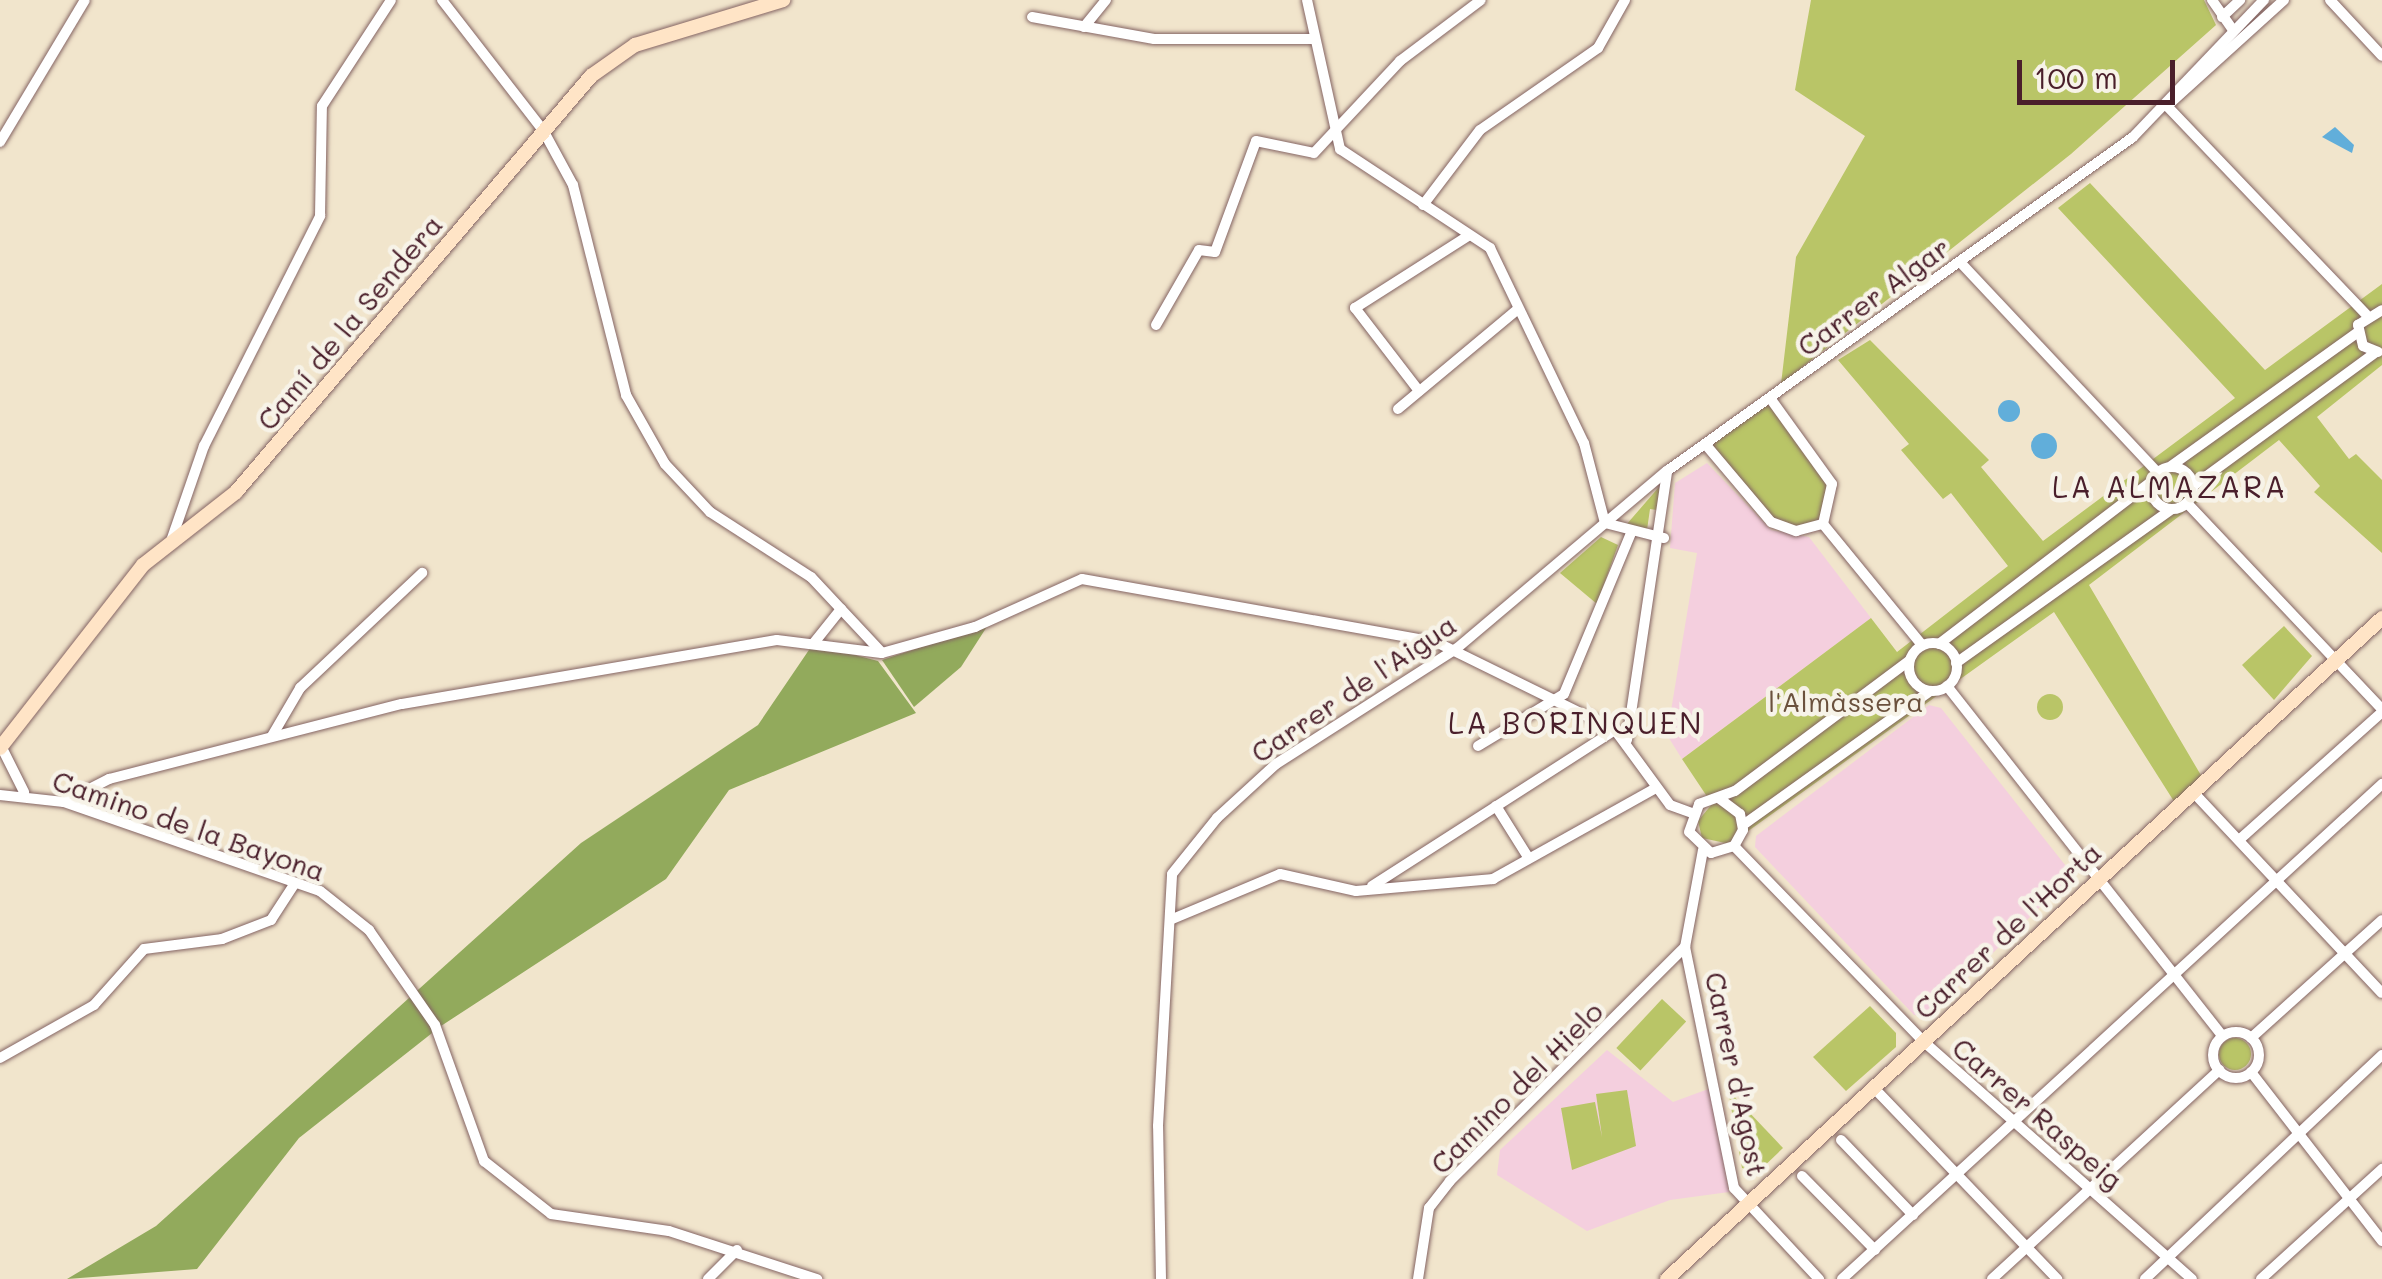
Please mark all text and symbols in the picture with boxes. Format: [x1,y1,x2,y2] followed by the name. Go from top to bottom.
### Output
[2022,40,2180,102] scale bar
[2034,57,2118,97] text: 100 m
[249,208,449,436] street label: Camí de la Sendera
[1790,229,1956,363] street label: Carrer Algar
[2052,468,2288,504] district label: LA ALMAZARA
[1244,607,1462,769] street label: Carrer de l'Aigua
[1768,684,1924,718] park label: l'Almàssera
[1448,704,1704,740] district label: LA BORINQUEN
[48,763,330,887] street label: Camino de la Bayona
[1906,835,2108,1025] street label: Carrer de l'Horta
[1699,969,1775,1179] street label: Carrer d'Agost
[1423,994,1609,1180] street label: Camino del Hielo
[1946,1030,2130,1196] street label: Carrer Raspeig

